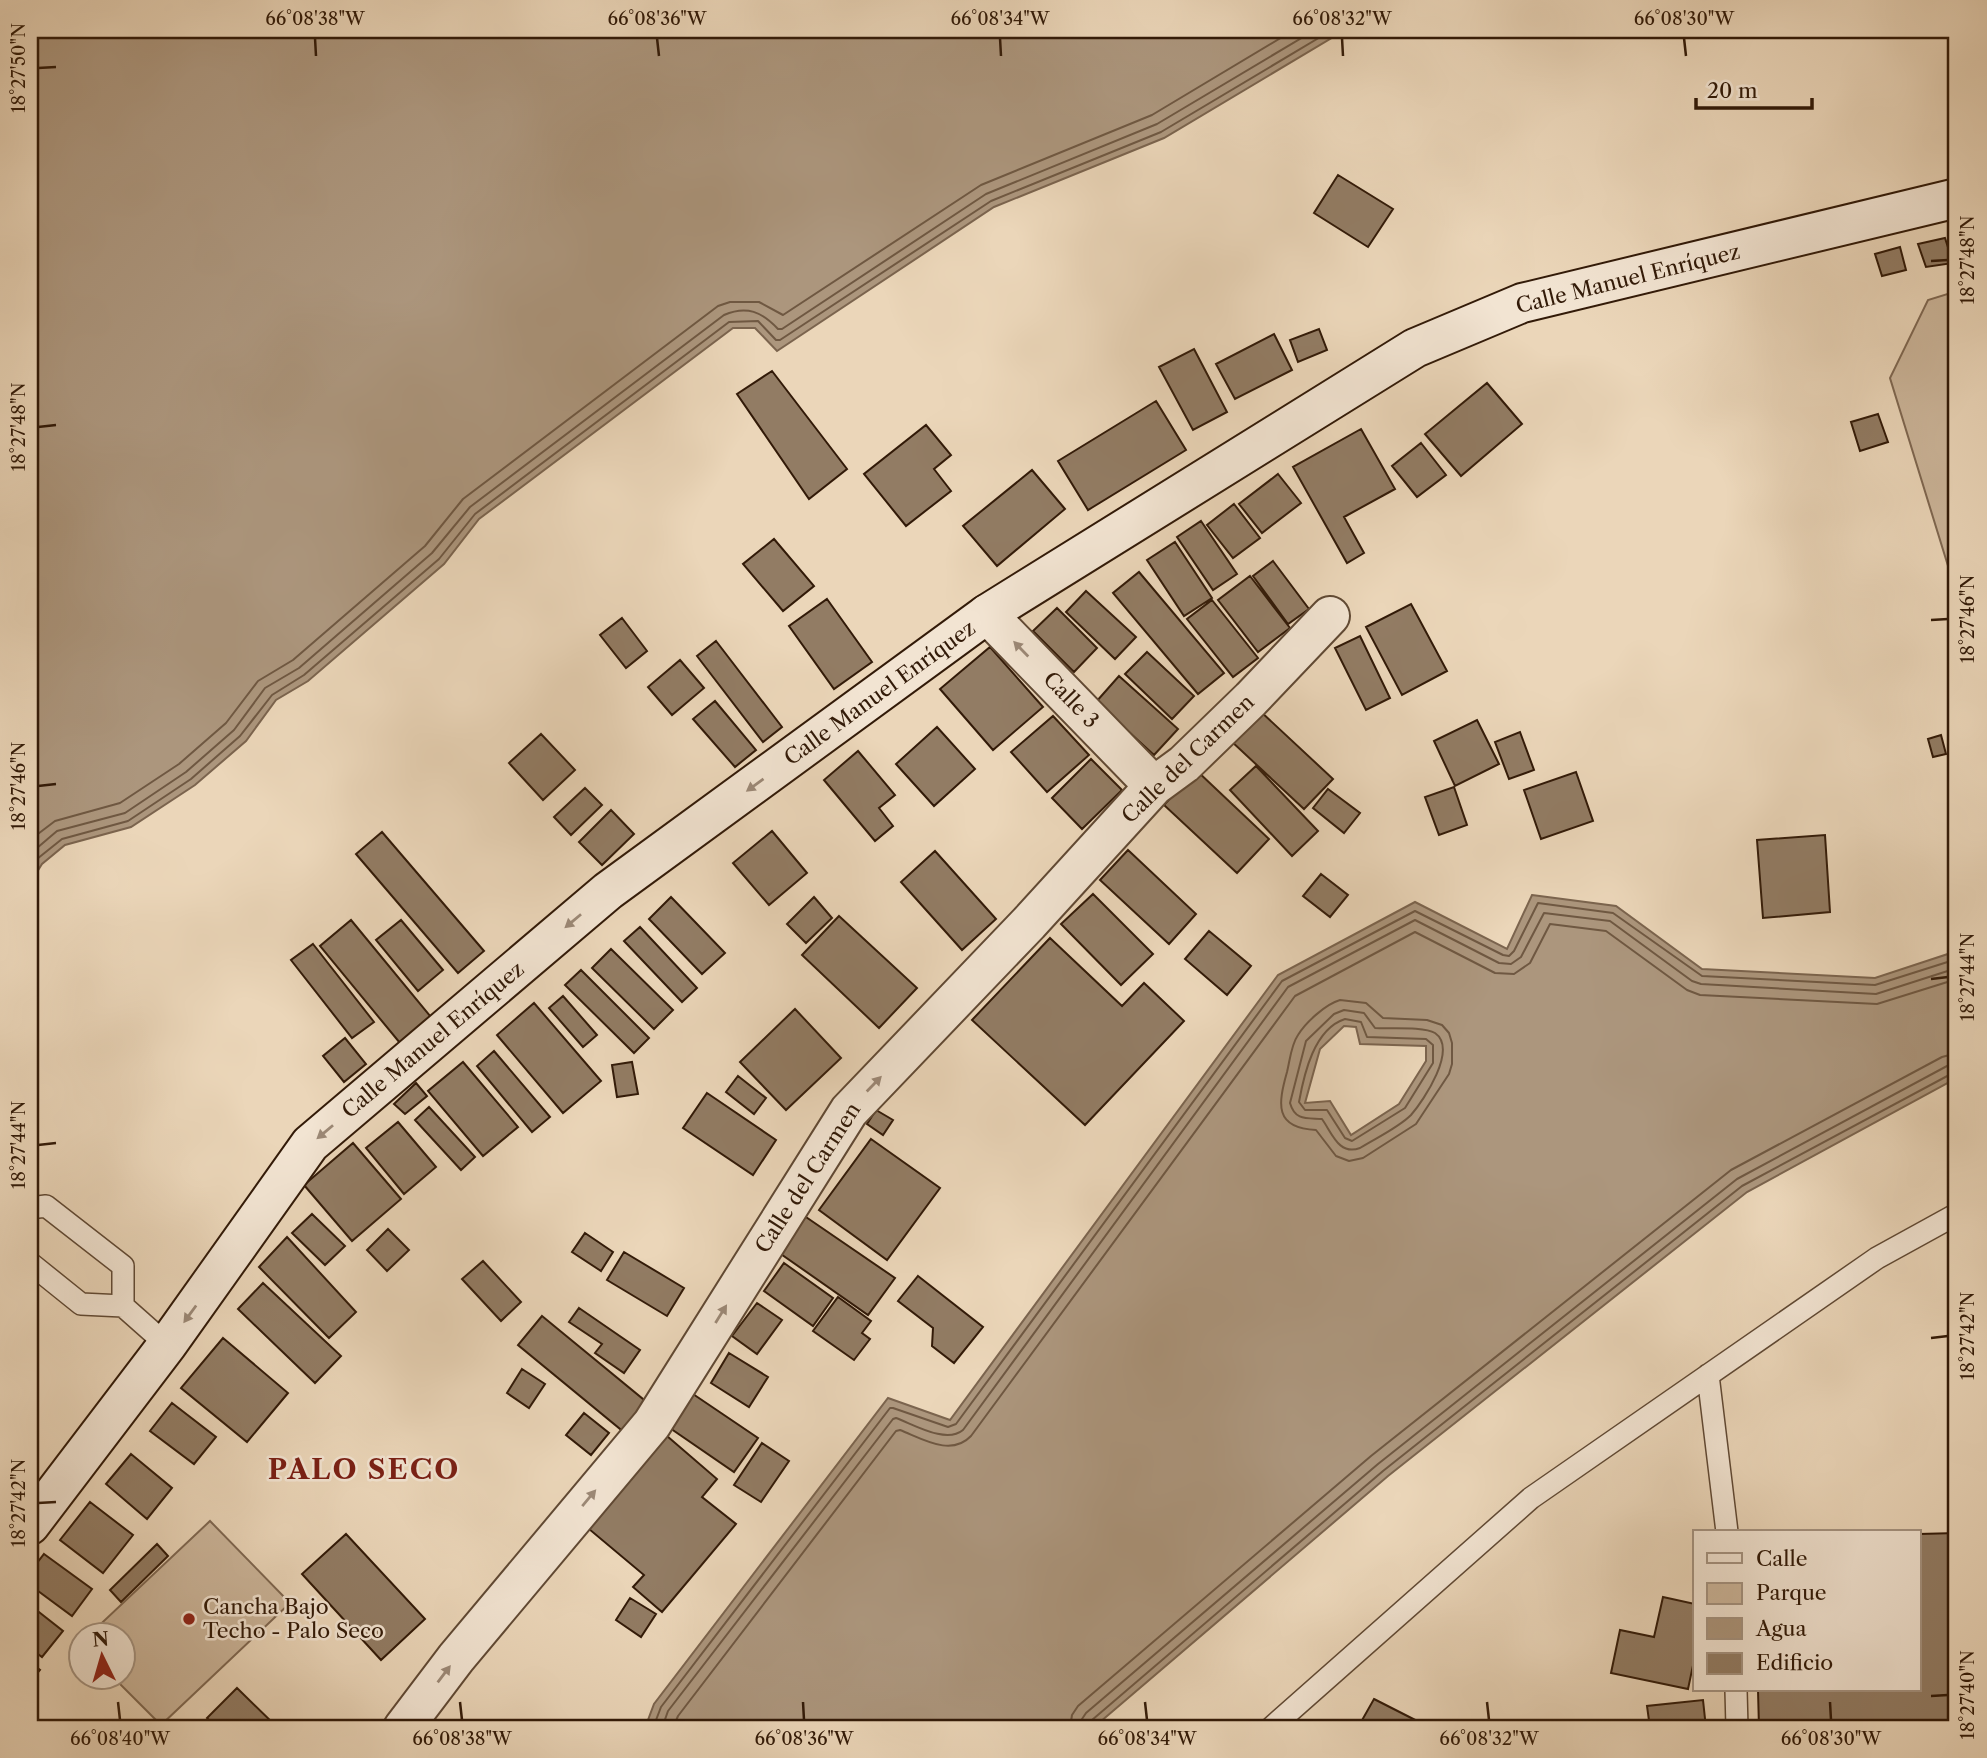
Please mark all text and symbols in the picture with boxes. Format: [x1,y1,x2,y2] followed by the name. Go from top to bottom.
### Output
[265,8,366,30] text: 66°08'38"W
[607,8,708,30] text: 66°08'36"W
[950,8,1051,30] text: 66°08'34"W
[1292,8,1393,30] text: 66°08'32"W
[1634,8,1735,30] text: 66°08'30"W
[8,23,30,113] text: 18°27'50"N
[1696,66,1812,110] scale bar
[1707,78,1758,103] text: 20 m
[1957,215,1979,304] text: 18°27'48"N
[1513,239,1742,318] street label: Calle Manuel Enríquez
[8,382,30,471] text: 18°27'48"N
[1957,575,1979,663] text: 18°27'46"N
[779,615,980,770] street label: Calle Manuel Enríquez
[1014,641,1030,658] one-way arrow
[1039,666,1104,733] street label: Calle 3
[1116,689,1259,828] street label: Calle del Carmen
[8,742,30,830] text: 18°27'46"N
[746,778,764,792] one-way arrow
[564,913,581,928] one-way arrow
[1957,933,1979,1021] text: 18°27'44"N
[337,956,529,1123] street label: Calle Manuel Enríquez
[866,1076,882,1093] one-way arrow
[750,1098,865,1258] street label: Calle del Carmen
[8,1101,30,1189] text: 18°27'44"N
[316,1124,333,1139] one-way arrow
[1957,1292,1979,1380] text: 18°27'42"N
[714,1304,727,1323] one-way arrow
[183,1305,197,1323] one-way arrow
[268,1452,460,1486] district label: PALO SECO
[8,1459,30,1547] text: 18°27'42"N
[581,1490,596,1507] one-way arrow
[1693,1530,1920,1692] legend
[1756,1546,1808,1571] text: Calle
[1756,1580,1827,1605] text: Parque
[203,1594,384,1643] place label: Cancha Bajo Techo - Palo Seco
[181,1611,197,1627] marker: Cancha Bajo Techo - Palo Seco
[1755,1616,1808,1641] text: Agua
[66,1622,136,1692] north arrow
[91,1627,110,1652] text: N
[1756,1650,1833,1675] text: Edificio
[1957,1650,1979,1740] text: 18°27'40"N
[437,1665,451,1683] one-way arrow
[70,1728,171,1750] text: 66°08'40"W
[412,1728,513,1750] text: 66°08'38"W
[754,1728,855,1750] text: 66°08'36"W
[1097,1728,1198,1750] text: 66°08'34"W
[1439,1728,1540,1750] text: 66°08'32"W
[1781,1728,1882,1750] text: 66°08'30"W

